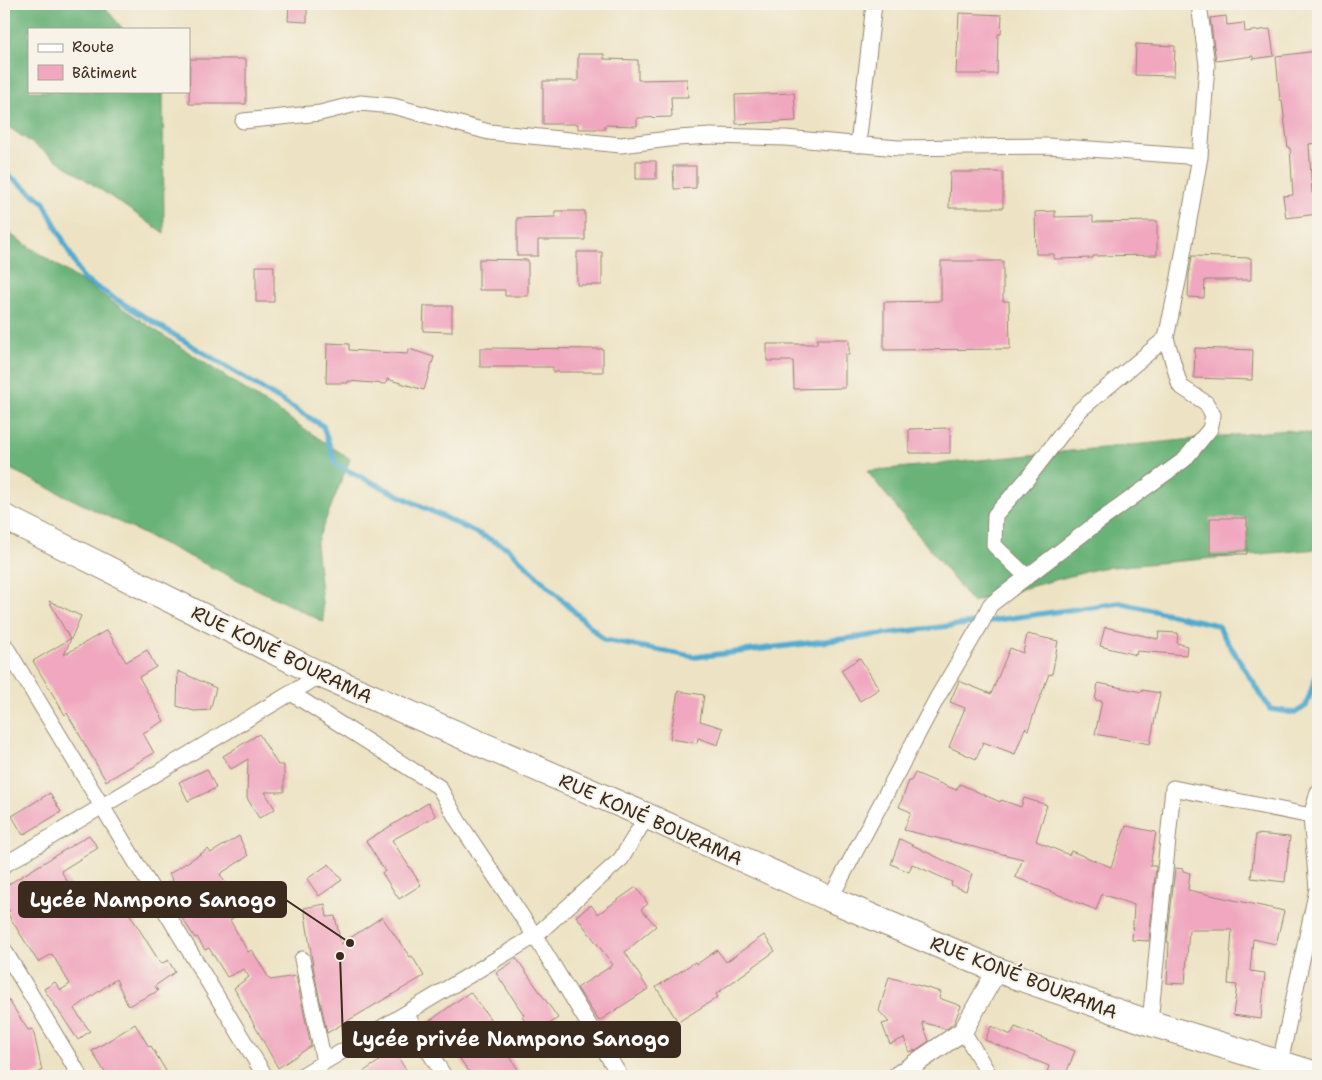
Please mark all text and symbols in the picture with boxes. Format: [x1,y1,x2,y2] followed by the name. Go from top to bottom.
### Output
[28,28,190,92] legend
[72,37,114,57] text: Route
[72,63,137,83] text: Bâtiment
[187,599,377,709] street label: RUE KONÉ BOURAMA
[555,767,747,871] street label: RUE KONÉ BOURAMA
[19,882,286,917] callout: Lycée Nampono Sanogo
[30,887,276,913] text: Lycée Nampono Sanogo
[927,929,1122,1025] street label: RUE KONÉ BOURAMA
[343,1022,680,1057] callout: Lycée privée Nampono Sanogo
[352,1026,670,1052] text: Lycée privée Nampono Sanogo

